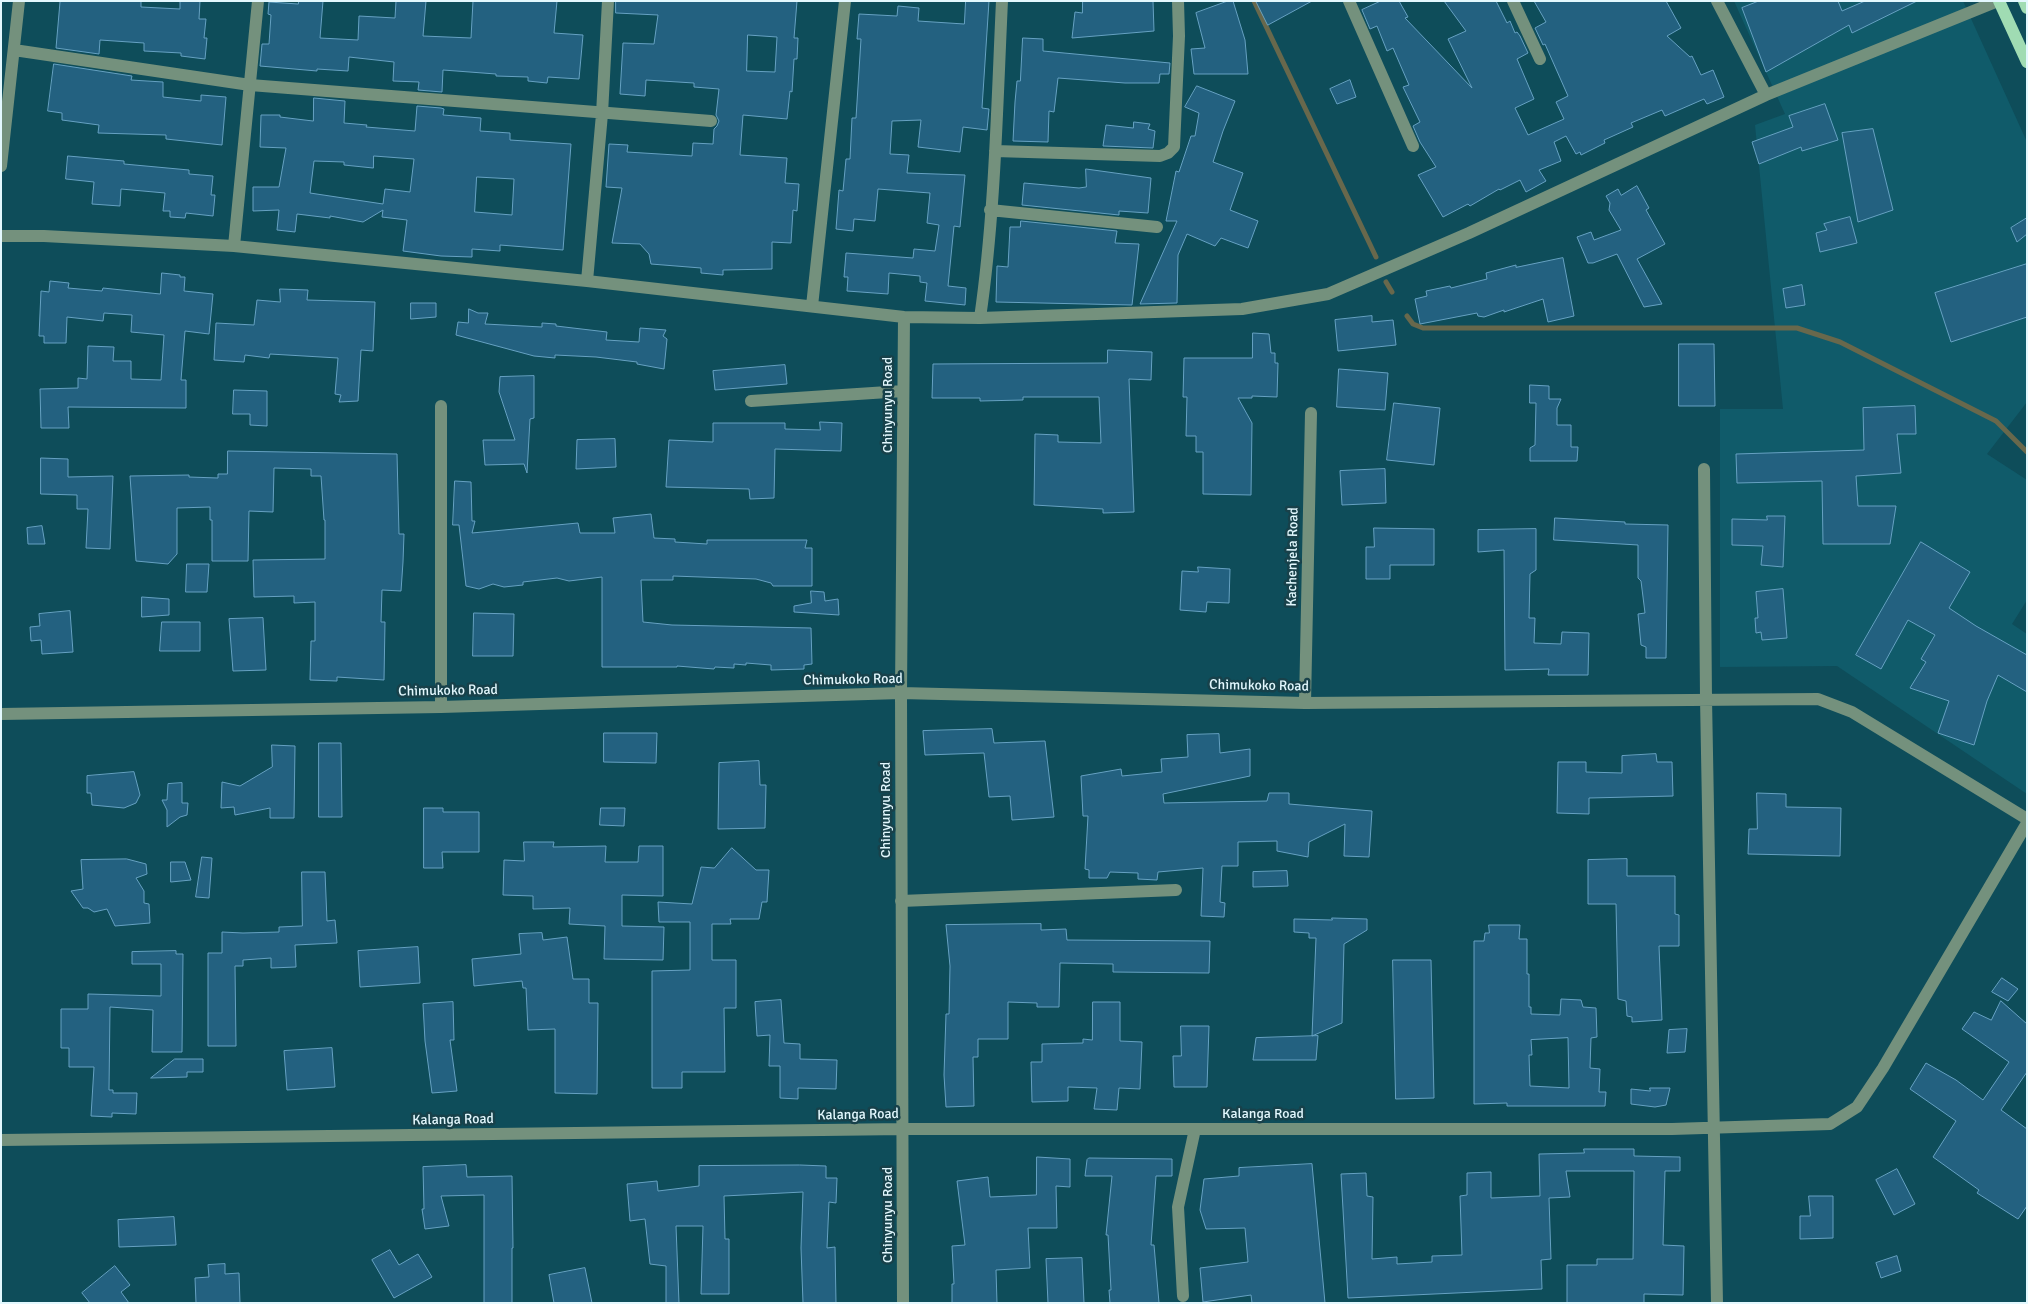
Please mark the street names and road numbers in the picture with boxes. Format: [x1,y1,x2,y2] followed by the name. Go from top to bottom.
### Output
[880,357,896,453] street label: Chinyunyu Road
[1284,507,1302,607] street label: Kachenjela Road
[803,671,903,689] street label: Chimukoko Road
[1209,677,1309,695] street label: Chimukoko Road
[398,682,498,700] street label: Chimukoko Road
[878,762,894,858] street label: Chinyunyu Road
[817,1106,899,1124] street label: Kalanga Road
[1222,1106,1304,1122] street label: Kalanga Road
[412,1111,494,1129] street label: Kalanga Road
[880,1167,896,1263] street label: Chinyunyu Road

